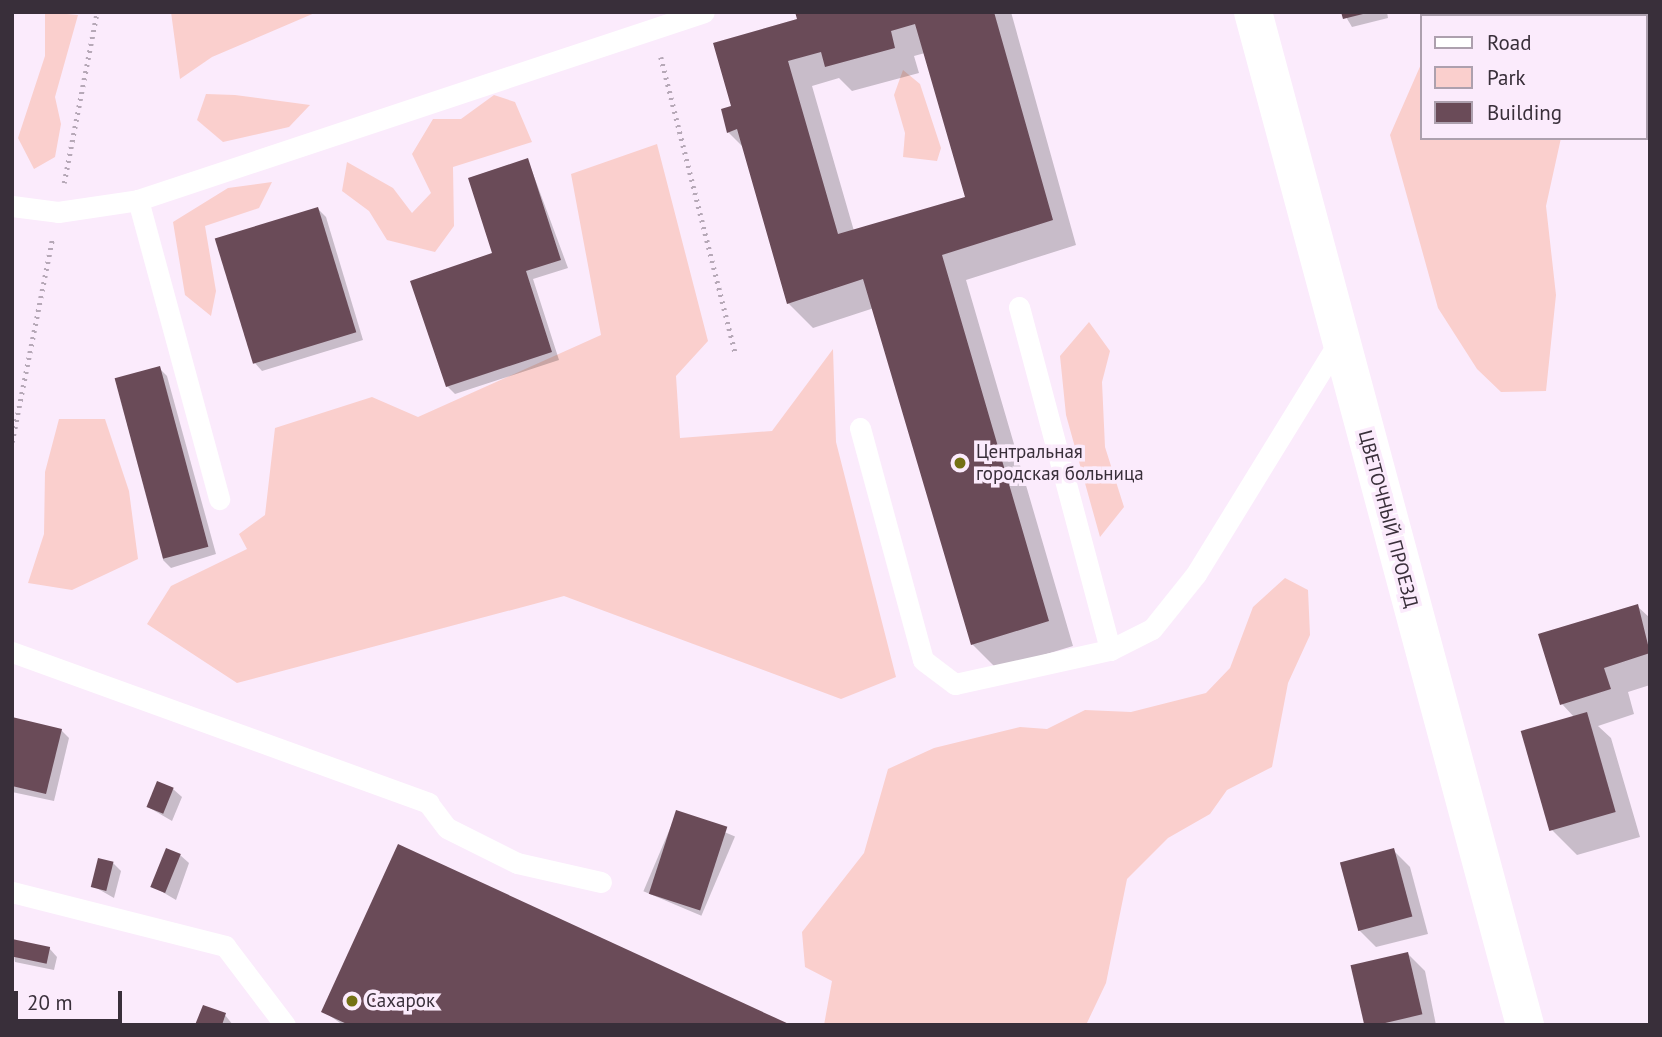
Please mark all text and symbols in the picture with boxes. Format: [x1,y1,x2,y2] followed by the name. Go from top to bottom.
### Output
[1420,14,1648,140] legend
[1487,29,1531,56] text: Road
[1487,64,1526,91] text: Park
[1487,99,1562,126] text: Building
[1353,428,1423,610] street label: ЦВЕТОЧНЫЙ ПРОЕЗД
[976,441,1144,485] place label: Центральная городская больница
[950,453,970,473] marker: Центральная городская больница
[18,978,126,1022] scale bar
[27,989,73,1016] text: 20 m
[366,990,435,1012] place label: Сахарок
[344,993,360,1009] marker: Сахарок

